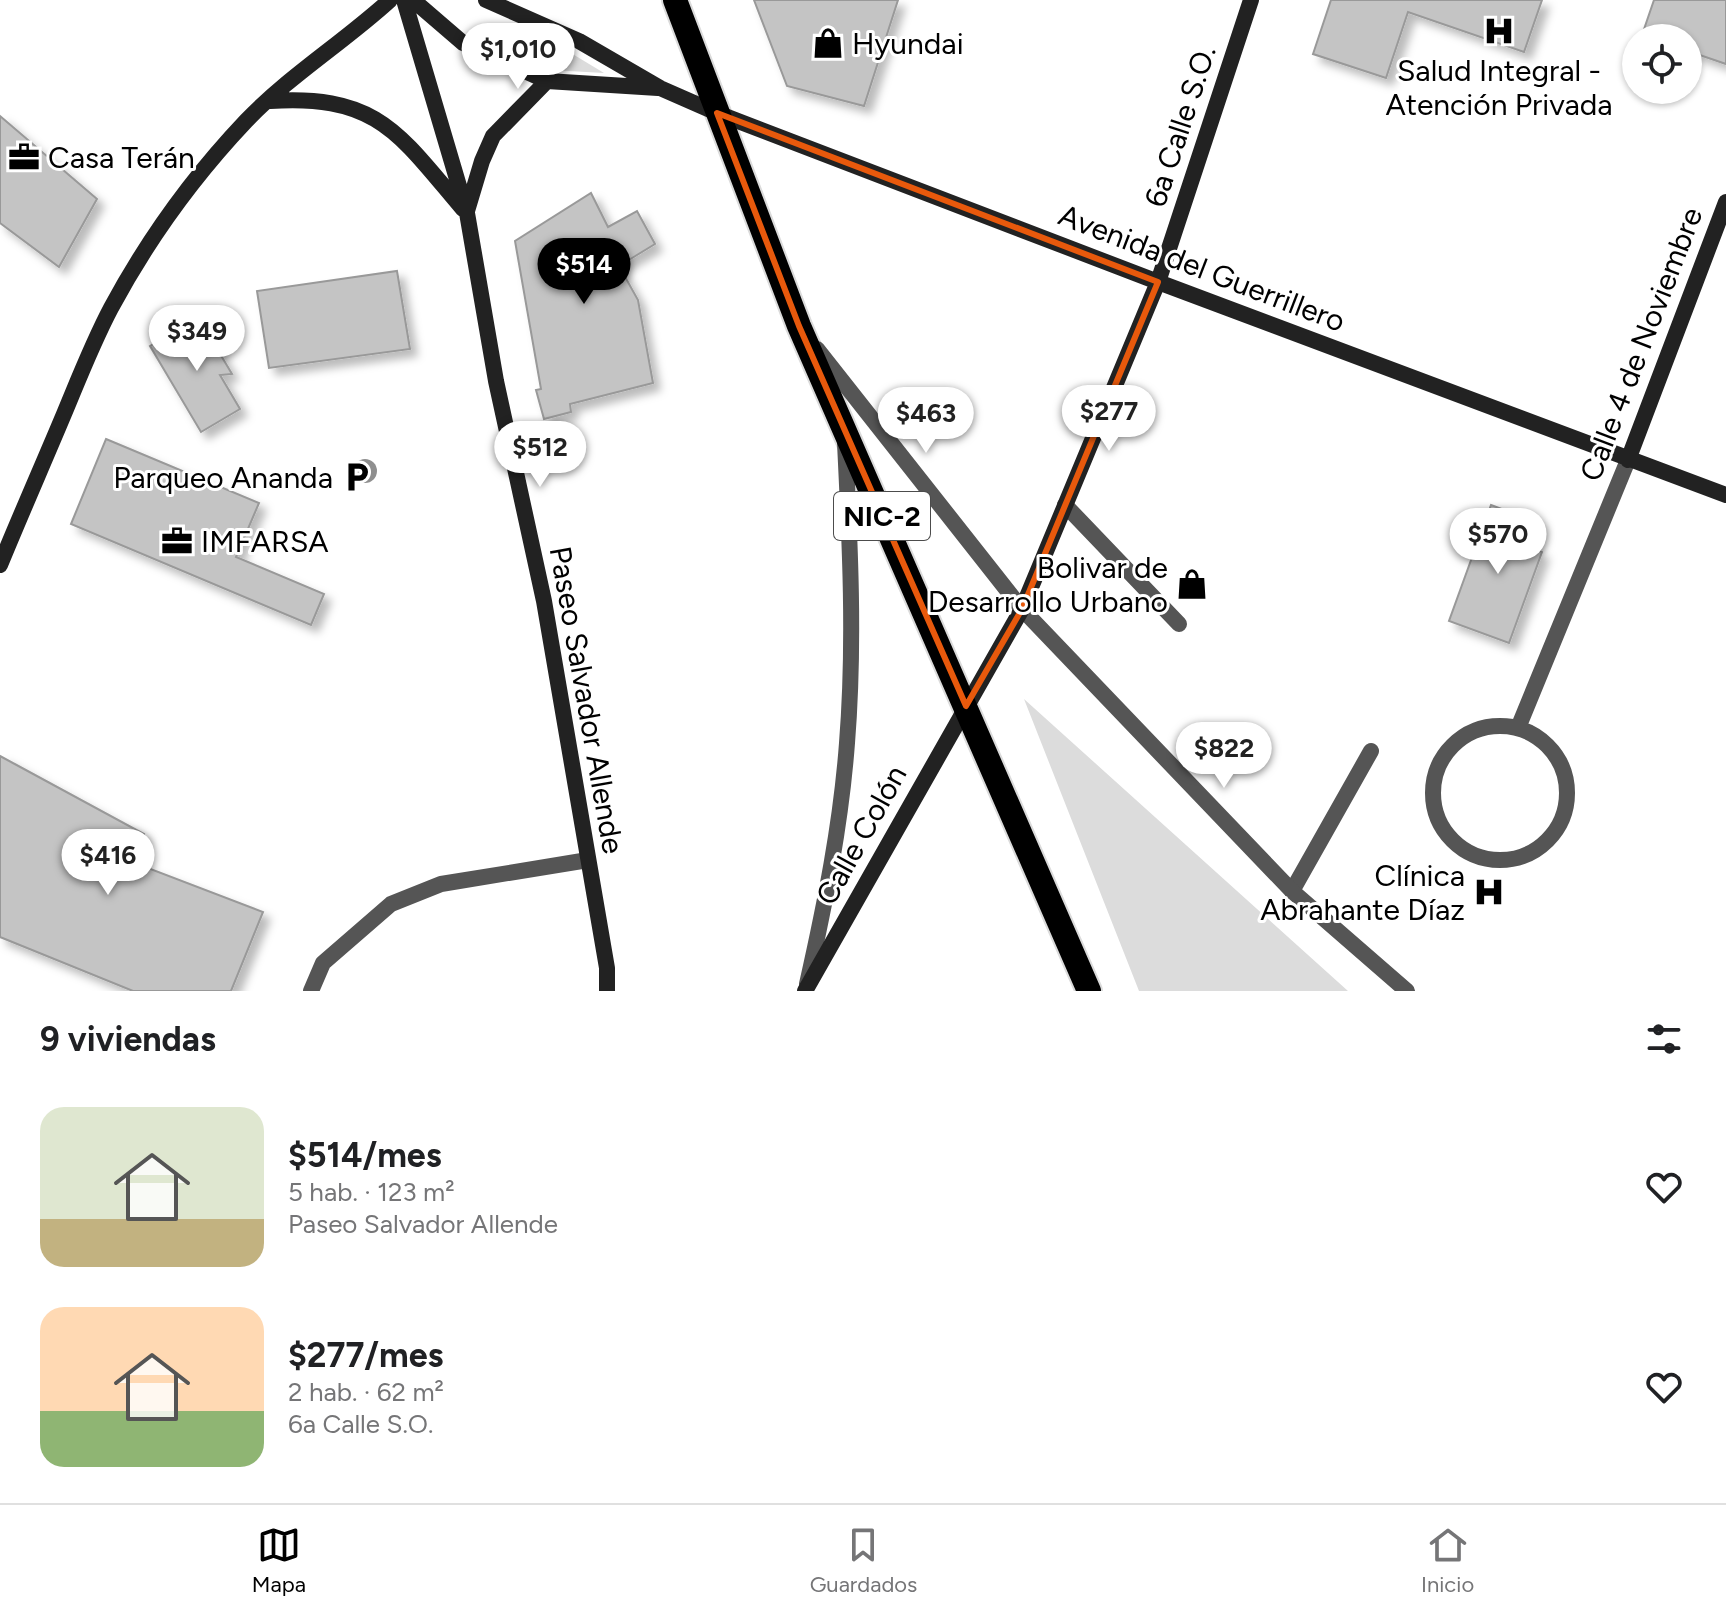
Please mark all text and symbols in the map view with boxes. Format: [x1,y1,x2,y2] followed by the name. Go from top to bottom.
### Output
[1482,14,1516,48] hospital icon: Salud Integral - Atención Privada
[453,23,583,91] pin: $1,010
[1622,24,1702,104] map controls
[1622,24,1702,104] button: locate
[852,25,964,62] place label: Hyundai
[811,26,845,60] shop icon: Hyundai
[480,33,556,65] text: $1,010
[1136,40,1224,212] street label: 6a Calle S.O.
[1385,52,1613,123] place label: Salud Integral - Atención Privada
[48,139,195,176] place label: Casa Terán
[7,140,41,174] office icon: Casa Terán
[1054,196,1350,340] street label: Avenida del Guerrillero
[1572,202,1710,486] street label: Calle 4 de Noviembre
[537,238,631,306] pin: $514
[556,248,612,280] text: $514
[150,305,244,373] pin: $349
[167,315,227,347] text: $349
[1062,385,1156,453] pin: $277
[879,387,973,455] pin: $463
[1080,395,1138,427] text: $277
[896,397,956,429] text: $463
[493,421,587,489] pin: $512
[512,431,568,463] text: $512
[113,459,333,496] place label: Parqueo Ananda
[340,460,374,494] parking icon: Parqueo Ananda
[834,492,930,540] road number: NIC-2
[1451,508,1545,576] pin: $570
[1468,518,1528,550] text: $570
[201,523,329,560] place label: IMFARSA
[160,524,194,558] office icon: IMFARSA
[542,543,632,857] street label: Paseo Salvador Allende
[928,549,1168,620] place label: Bolivar de Desarrollo Urbano
[1175,567,1209,601] shop icon: Bolivar de Desarrollo Urbano
[1177,722,1271,790] pin: $822
[1194,732,1254,764] text: $822
[808,759,914,911] street label: Calle Colón
[61,829,155,897] pin: $416
[80,839,136,871] text: $416
[1260,857,1465,928] place label: Clínica Abrahante Díaz
[1472,875,1506,909] hospital icon: Clínica Abrahante Díaz
[1642,1017,1686,1061] icon: filters
[40,1019,216,1060] text: 9 viviendas
[288,1135,441,1176] text: $514/mes
[104,1139,200,1235] icon: home
[1642,1165,1686,1209] icon: heart
[288,1176,455,1208] text: 5 hab. · 123 m²
[288,1208,558,1240] text: Paseo Salvador Allende
[288,1335,443,1376] text: $277/mes
[104,1339,200,1435] icon: home
[1642,1365,1686,1409] icon: heart
[288,1376,444,1408] text: 2 hab. · 62 m²
[288,1408,433,1440] text: 6a Calle S.O.
[252,1523,306,1598] tab: Mapa
[810,1523,917,1598] tab: Guardados
[1421,1523,1474,1598] tab: Inicio

